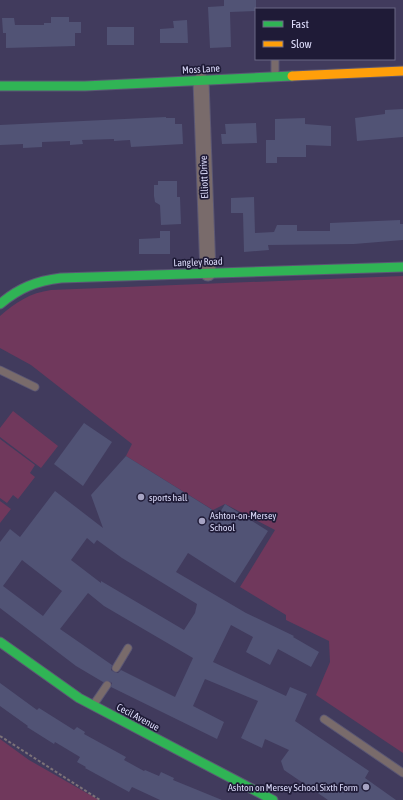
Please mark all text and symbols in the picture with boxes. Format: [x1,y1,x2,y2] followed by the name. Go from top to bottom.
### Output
[255,8,395,60] legend
[291,17,309,31] text: Fast
[291,37,312,51] text: Slow
[182,62,221,75] street label: Moss Lane
[198,155,210,199] street label: Elliott Drive
[173,256,223,268] street label: Langley Road
[136,492,146,502] marker: sports hall
[149,492,188,503] place label: sports hall
[210,510,276,533] place label: Ashton-on-Mersey School
[197,516,207,526] marker: Ashton-on-Mersey School
[115,701,162,733] street label: Cecil Avenue
[228,782,358,793] place label: Ashton on Mersey School Sixth Form
[361,782,371,792] marker: Ashton on Mersey School Sixth Form

